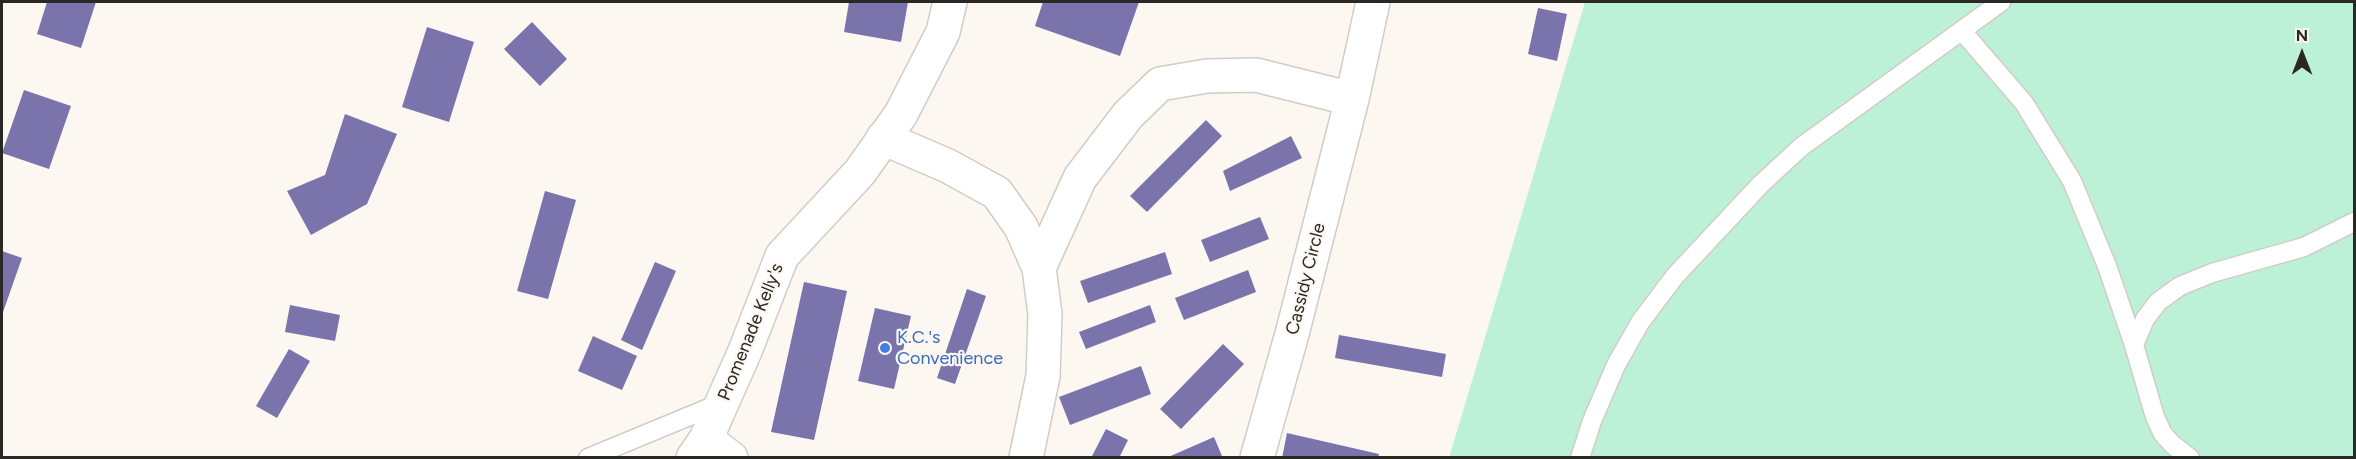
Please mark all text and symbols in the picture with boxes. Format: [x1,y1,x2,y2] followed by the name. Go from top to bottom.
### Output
[2272,24,2332,84] north arrow
[2296,26,2308,45] text: N
[1282,221,1330,337] street label: Cassidy Circle
[714,260,788,404] street label: Promenade Kelly's
[897,327,1003,370] place label: K.C.'s Convenience
[878,341,892,355] marker: K.C.'s Convenience

